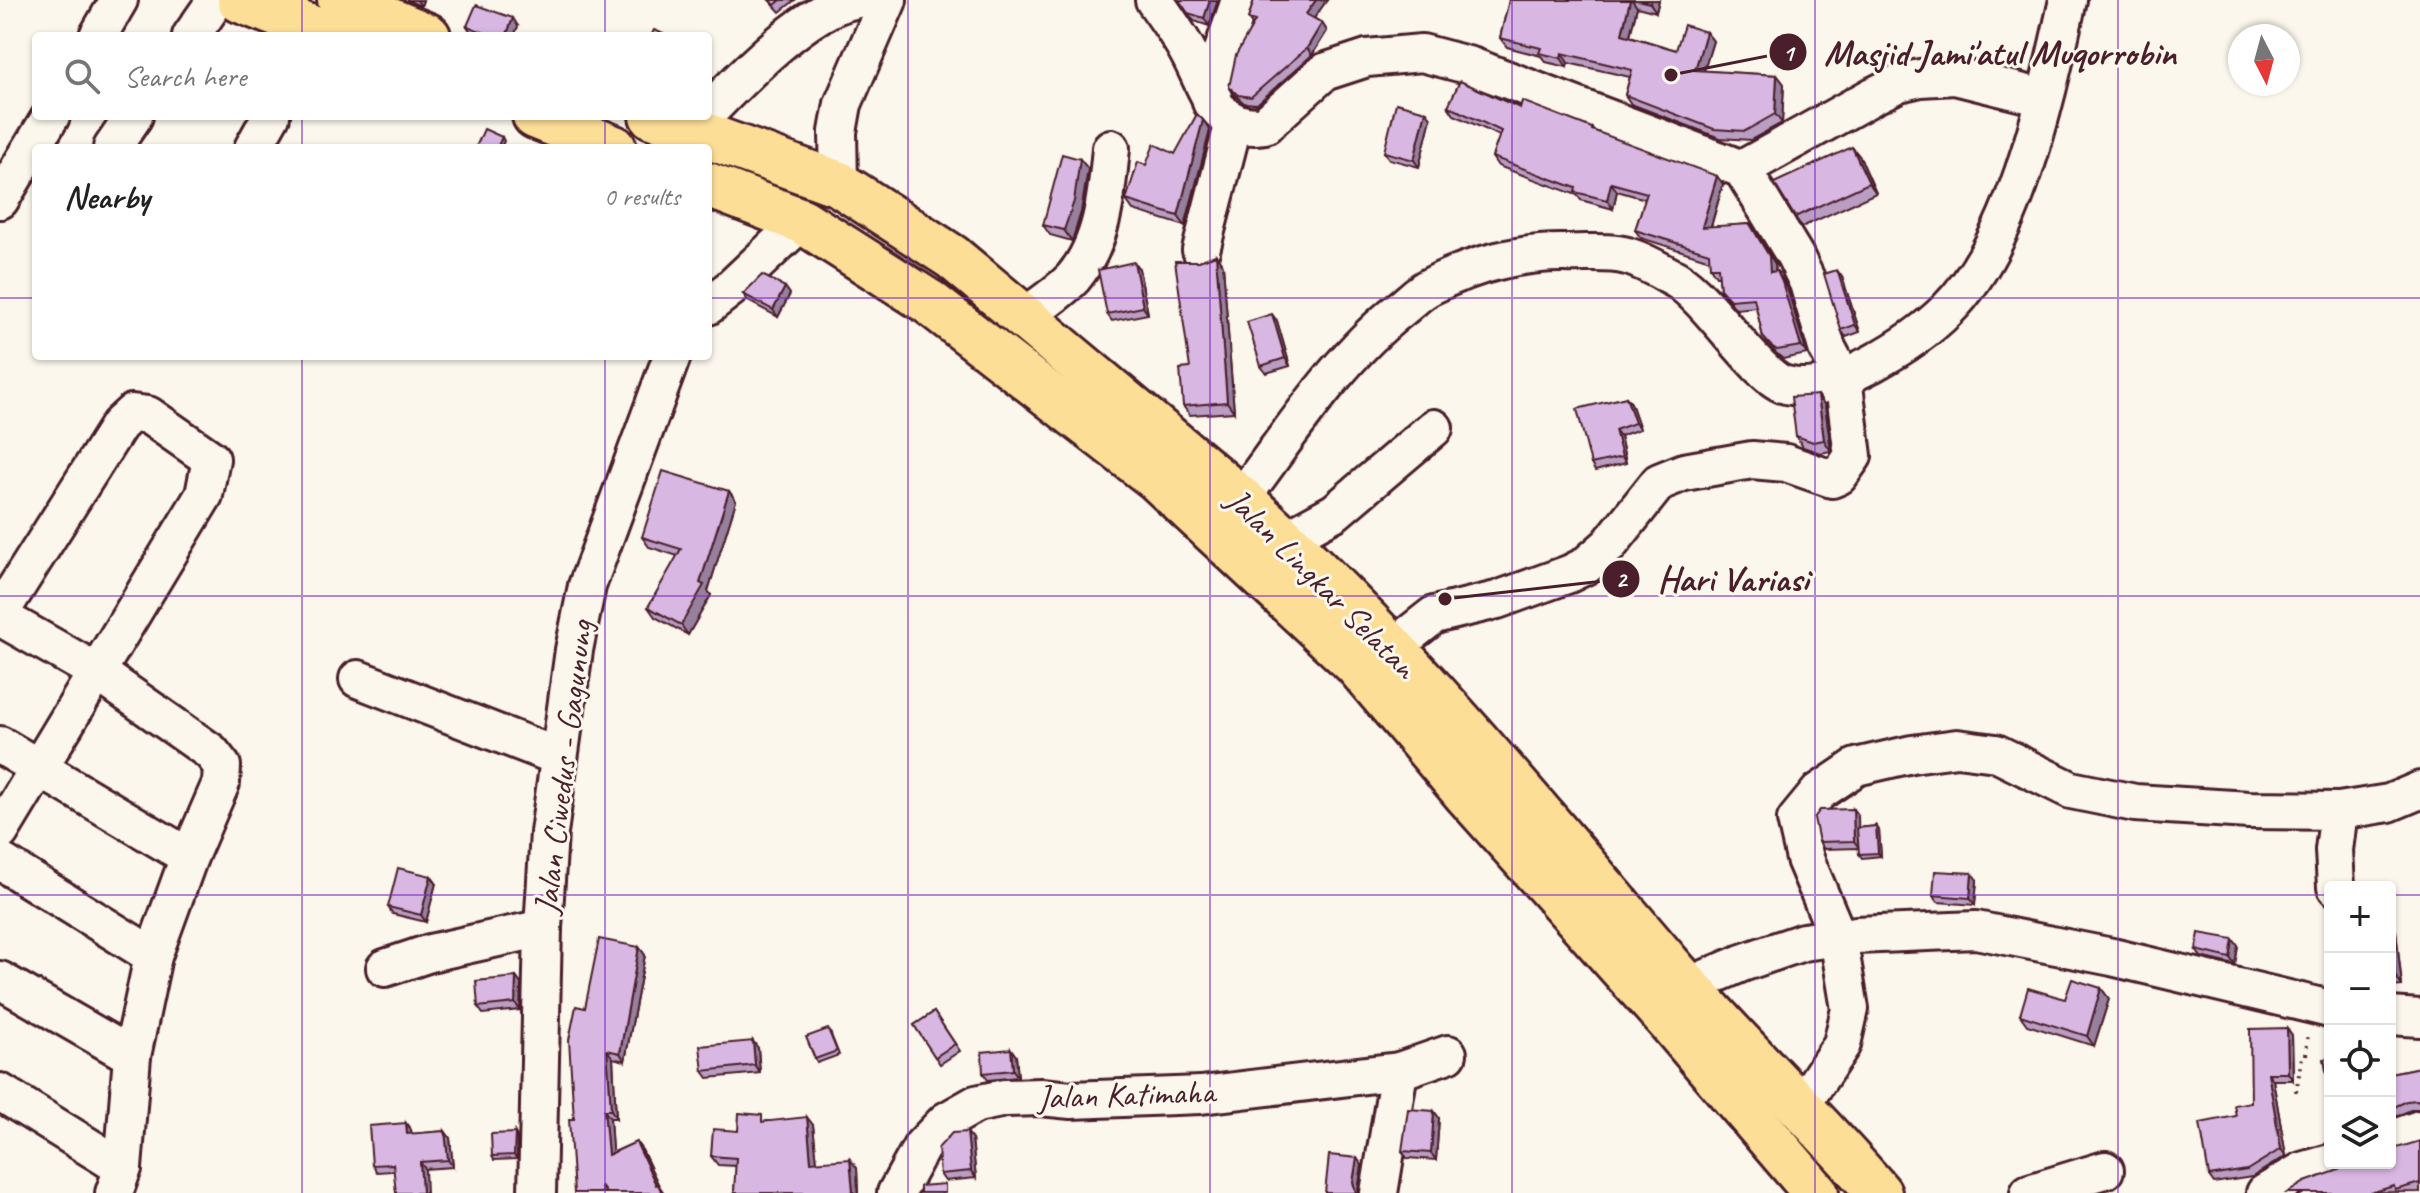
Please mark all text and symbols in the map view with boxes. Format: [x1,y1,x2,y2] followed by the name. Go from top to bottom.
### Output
[1768,22,2192,82] callout: Masjid Jami'atul Muqorrobin
[2228,24,2300,96] north arrow
[1824,30,2178,76] text: Masjid Jami'atul Muqorrobin
[32,32,712,120] search box
[1783,38,1797,68] text: 1
[60,54,104,98] icon: search
[124,57,246,95] text: Search here
[64,175,150,218] text: Nearby
[604,180,680,213] text: 0 results
[1216,477,1428,689] street label: Jalan Lingkar Selatan
[1601,549,1825,609] callout: Hari Variasi
[1657,556,1814,602] text: Hari Variasi
[1616,564,1629,594] text: 2
[523,616,603,918] street label: Jalan Ciwedus - Gagunung
[2324,881,2396,1169] map controls
[2324,881,2396,953] button: +
[2324,953,2396,1025] button: −
[2324,1025,2396,1097] button: locate
[1035,1069,1218,1119] street label: Jalan Katimaha
[2324,1097,2396,1169] button: layers

